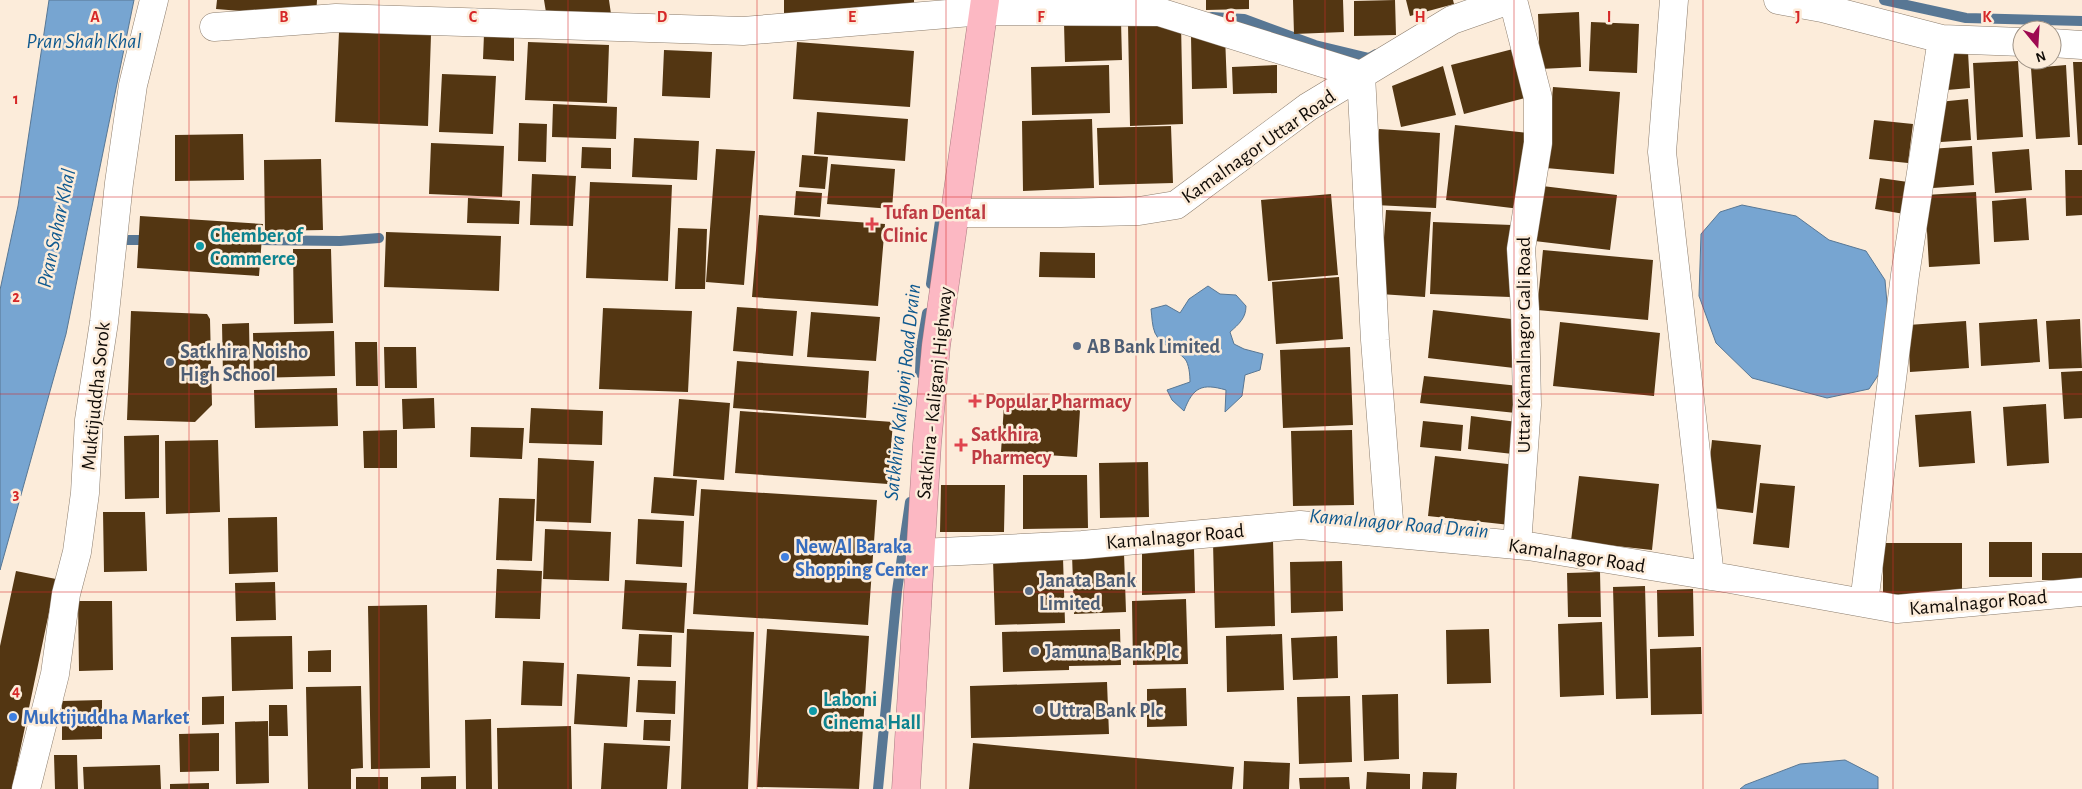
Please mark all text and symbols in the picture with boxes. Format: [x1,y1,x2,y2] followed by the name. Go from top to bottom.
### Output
[90,9,100,25] text: A
[279,9,289,25] text: B
[469,9,478,25] text: C
[657,9,668,25] text: D
[848,9,856,25] text: E
[1037,9,1045,25] text: F
[1225,9,1235,25] text: G
[1414,9,1426,25] text: H
[1607,9,1611,25] text: I
[1795,9,1801,25] text: J
[1982,9,1992,25] text: K
[2012,20,2062,70] north arrow
[26,31,142,52] water label: Pran Shah Khal
[2034,48,2048,65] text: N
[1178,86,1339,207] street label: Kamalnagor Uttar Road
[13,91,19,107] text: 1
[34,167,79,290] water label: Pran Sahar Khal
[883,203,986,246] place label: Tufan Dental Clinic
[865,217,879,231] marker: Tufan Dental Clinic
[210,226,304,269] place label: Chember of Commerce
[1514,237,1534,453] street label: Uttar Kamalnagor Gali Road
[194,240,206,252] marker: Chember of Commerce
[881,283,924,501] water label: Satkhira Kaligonj Road Drain
[914,285,956,500] street label: Satkhira - Kaliganj Highway
[12,289,20,305] text: 2
[78,321,114,471] street label: Muktijuddha Sorok
[1087,337,1220,357] place label: AB Bank Limited
[1071,340,1083,352] marker: AB Bank Limited
[180,342,308,385] place label: Satkhira Noisho High School
[164,356,176,368] marker: Satkhira Noisho High School
[985,392,1131,412] place label: Popular Pharmacy
[969,395,981,407] marker: Popular Pharmacy
[971,425,1051,468] place label: Satkhira Pharmecy
[955,439,967,451] marker: Satkhira Pharmecy
[13,486,20,502] text: 3
[1308,505,1490,542] water label: Kamalnagor Road Drain
[1105,521,1245,553] street label: Kamalnagor Road
[1507,535,1647,577] street label: Kamalnagor Road
[795,537,928,580] place label: New Al Baraka Shopping Center
[779,551,791,563] marker: New Al Baraka Shopping Center
[1039,571,1136,614] place label: Janata Bank Limited
[1023,585,1035,597] marker: Janata Bank Limited
[1908,587,2048,619] street label: Kamalnagor Road
[1045,642,1179,662] place label: Jamuna Bank Plc
[1029,645,1041,657] marker: Jamuna Bank Plc
[12,683,20,699] text: 4
[823,690,921,733] place label: Laboni Cinema Hall
[1049,701,1164,721] place label: Uttra Bank Plc
[1033,704,1045,716] marker: Uttra Bank Plc
[807,705,819,717] marker: Laboni Cinema Hall
[23,708,189,728] place label: Muktijuddha Market
[7,711,19,723] marker: Muktijuddha Market

